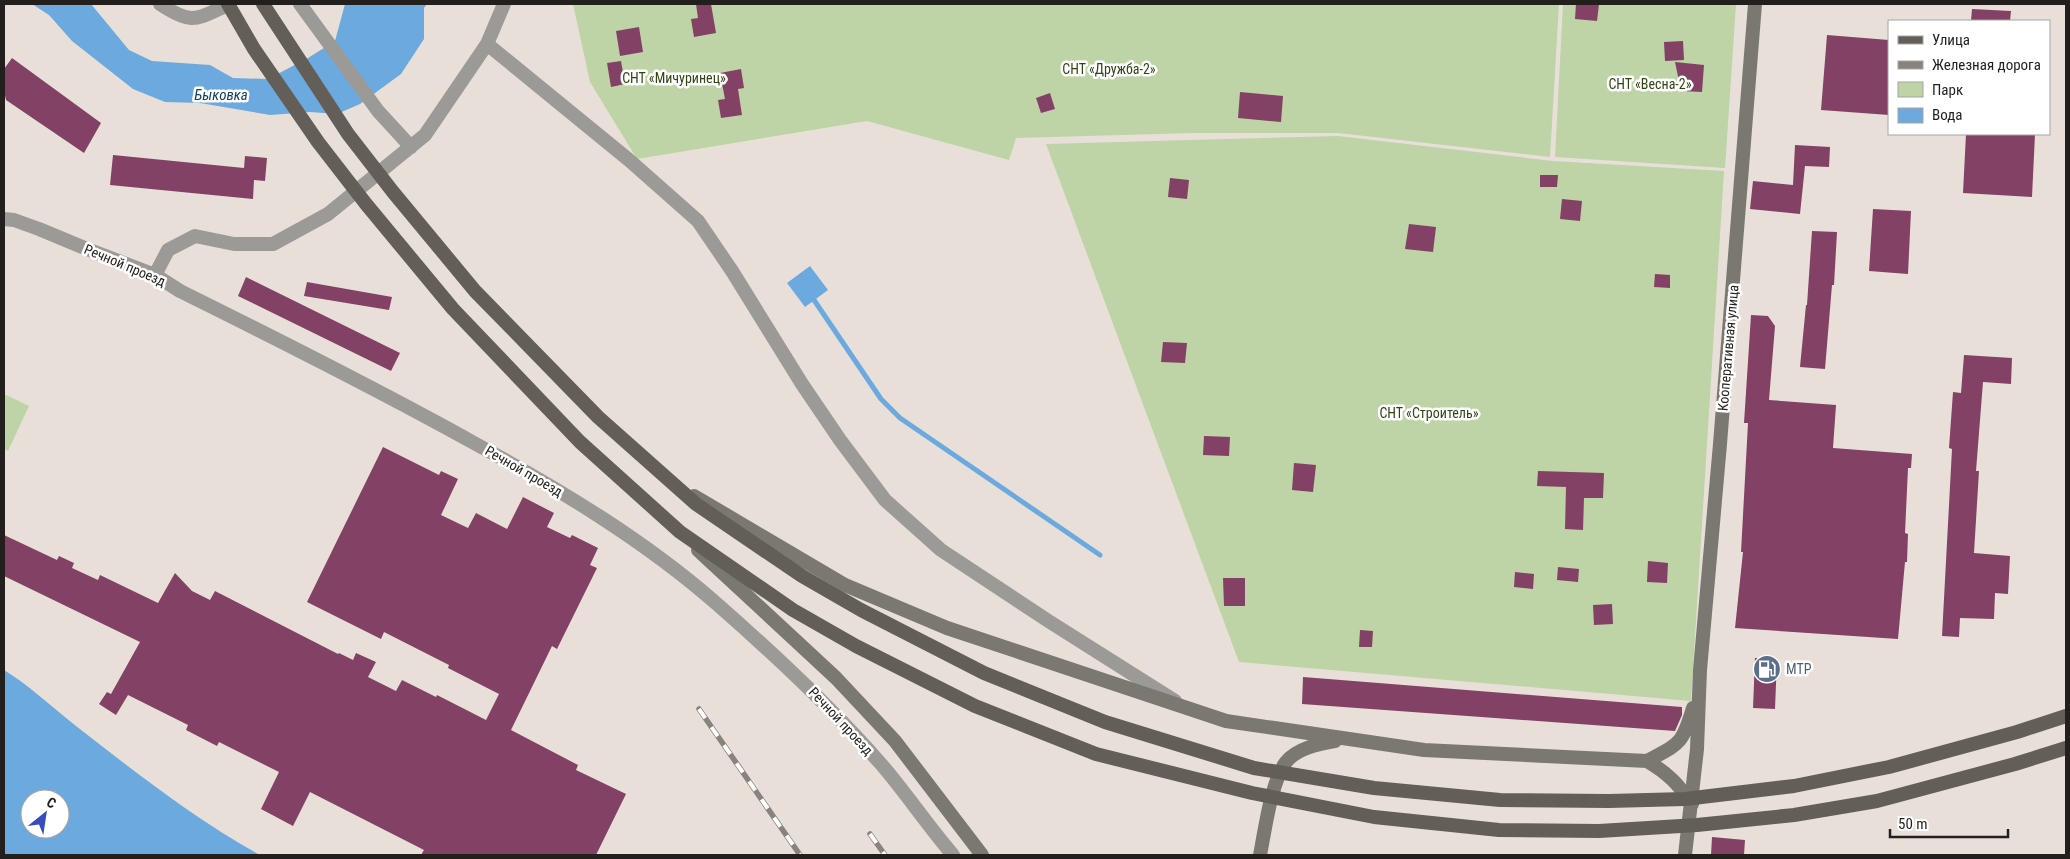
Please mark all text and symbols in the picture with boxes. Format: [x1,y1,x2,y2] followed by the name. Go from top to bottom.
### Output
[1888,20,2050,135] legend
[1932,31,1970,49] text: Улица
[1932,56,2041,74] text: Железная дорога
[1062,61,1156,77] park label: СНТ «Дружба-2»
[622,70,726,86] park label: СНТ «Мичуринец»
[1608,76,1692,92] park label: СНТ «Весна-2»
[1932,81,1963,99] text: Парк
[194,86,248,104] water label: Быковка
[1932,106,1962,124] text: Вода
[82,241,169,290] street label: Речной проезд
[1715,284,1741,412] street label: Кооперативная улица
[1379,405,1479,421] park label: СНТ «Строитель»
[482,442,566,500] street label: Речной проезд
[1752,654,1782,684] fuel station icon: МТР
[1786,661,1812,677] place label: МТР
[806,684,877,759] street label: Речной проезд
[20,789,70,839] north arrow
[44,794,59,812] text: С
[1890,806,2008,838] scale bar
[1898,815,1928,833] text: 50 m

